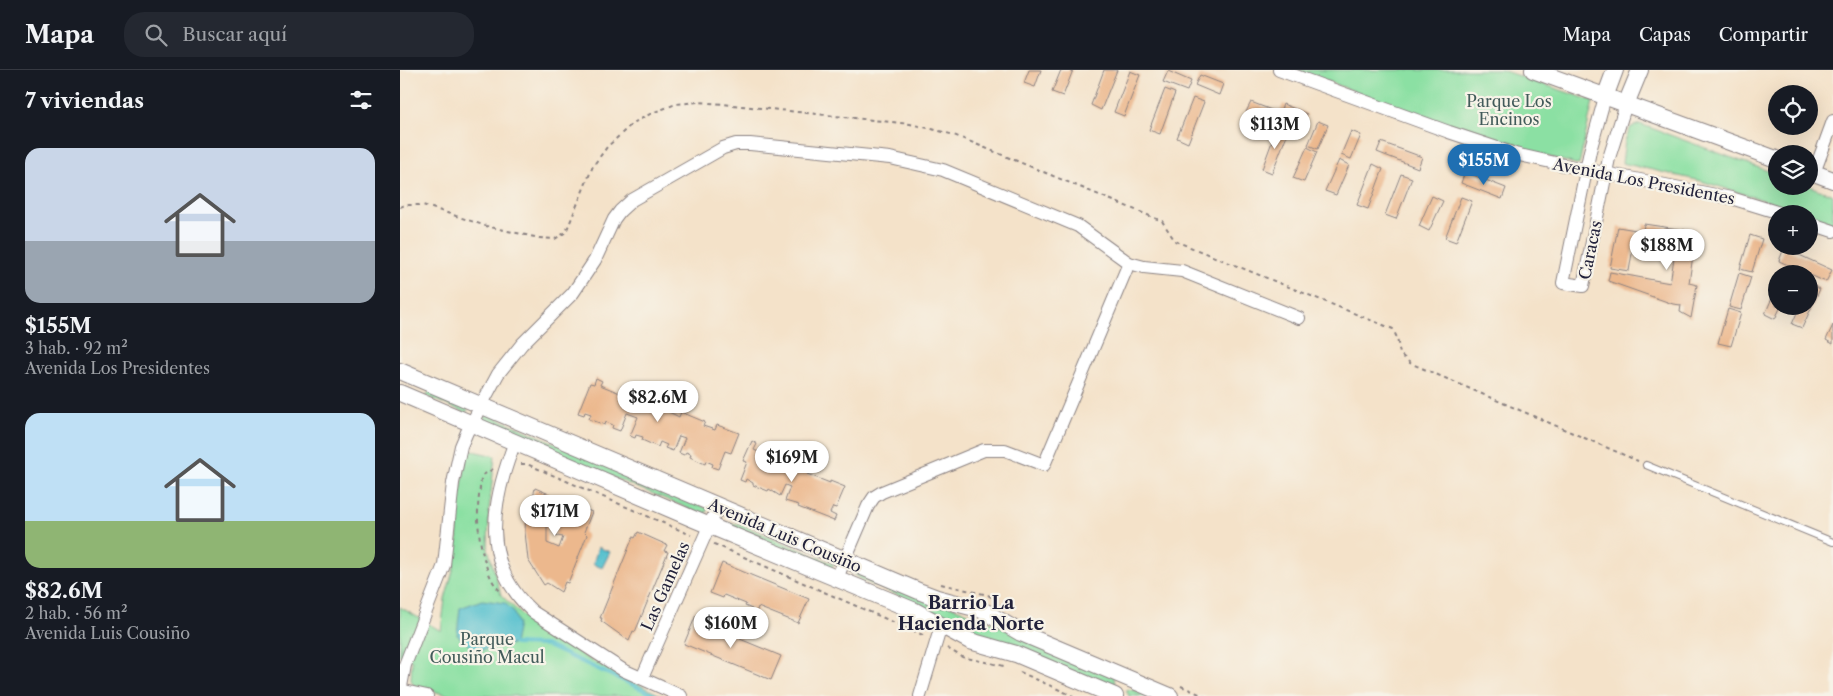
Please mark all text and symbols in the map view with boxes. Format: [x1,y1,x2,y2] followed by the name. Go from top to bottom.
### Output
[124,12,474,57] search box
[25,20,94,49] text: Mapa
[142,21,170,49] icon: search
[182,23,287,46] text: Buscar aquí
[1563,24,1611,46] text: Mapa
[1639,24,1691,46] text: Capas
[1719,24,1808,46] text: Compartir
[1768,85,1818,315] map controls
[1768,85,1818,135] button: locate
[347,86,375,114] icon: filters
[25,88,144,113] text: 7 viviendas
[1466,91,1552,129] park label: Parque Los Encinos
[1240,108,1310,150] pin: $113M
[1250,114,1300,134] text: $113M
[1449,144,1519,186] pin: $155M
[1768,145,1818,195] button: layers
[1459,150,1509,170] text: $155M
[1550,153,1737,208] street label: Avenida Los Presidentes
[155,180,245,270] icon: home
[1768,205,1818,255] button: +
[1574,219,1606,281] street label: Caracas
[1632,228,1702,271] pin: $188M
[1641,235,1693,255] text: $188M
[1768,265,1818,315] button: −
[25,313,92,338] text: $155M
[25,338,128,358] text: 3 hab. · 92 m²
[25,358,210,378] text: Avenida Los Presidentes
[617,380,699,423] pin: $82.6M
[628,387,688,407] text: $82.6M
[757,440,827,483] pin: $169M
[155,445,245,535] icon: home
[766,447,818,467] text: $169M
[704,493,865,577] street label: Avenida Luis Cousiño
[520,494,590,537] pin: $171M
[531,501,579,521] text: $171M
[636,538,694,634] street label: Las Gamelas
[25,578,103,603] text: $82.6M
[898,592,1044,635] district label: Barrio La Hacienda Norte
[25,603,128,623] text: 2 hab. · 56 m²
[696,606,766,649] pin: $160M
[705,613,757,633] text: $160M
[25,623,190,643] text: Avenida Luis Cousiño
[429,629,545,667] park label: Parque Cousiño Macul

